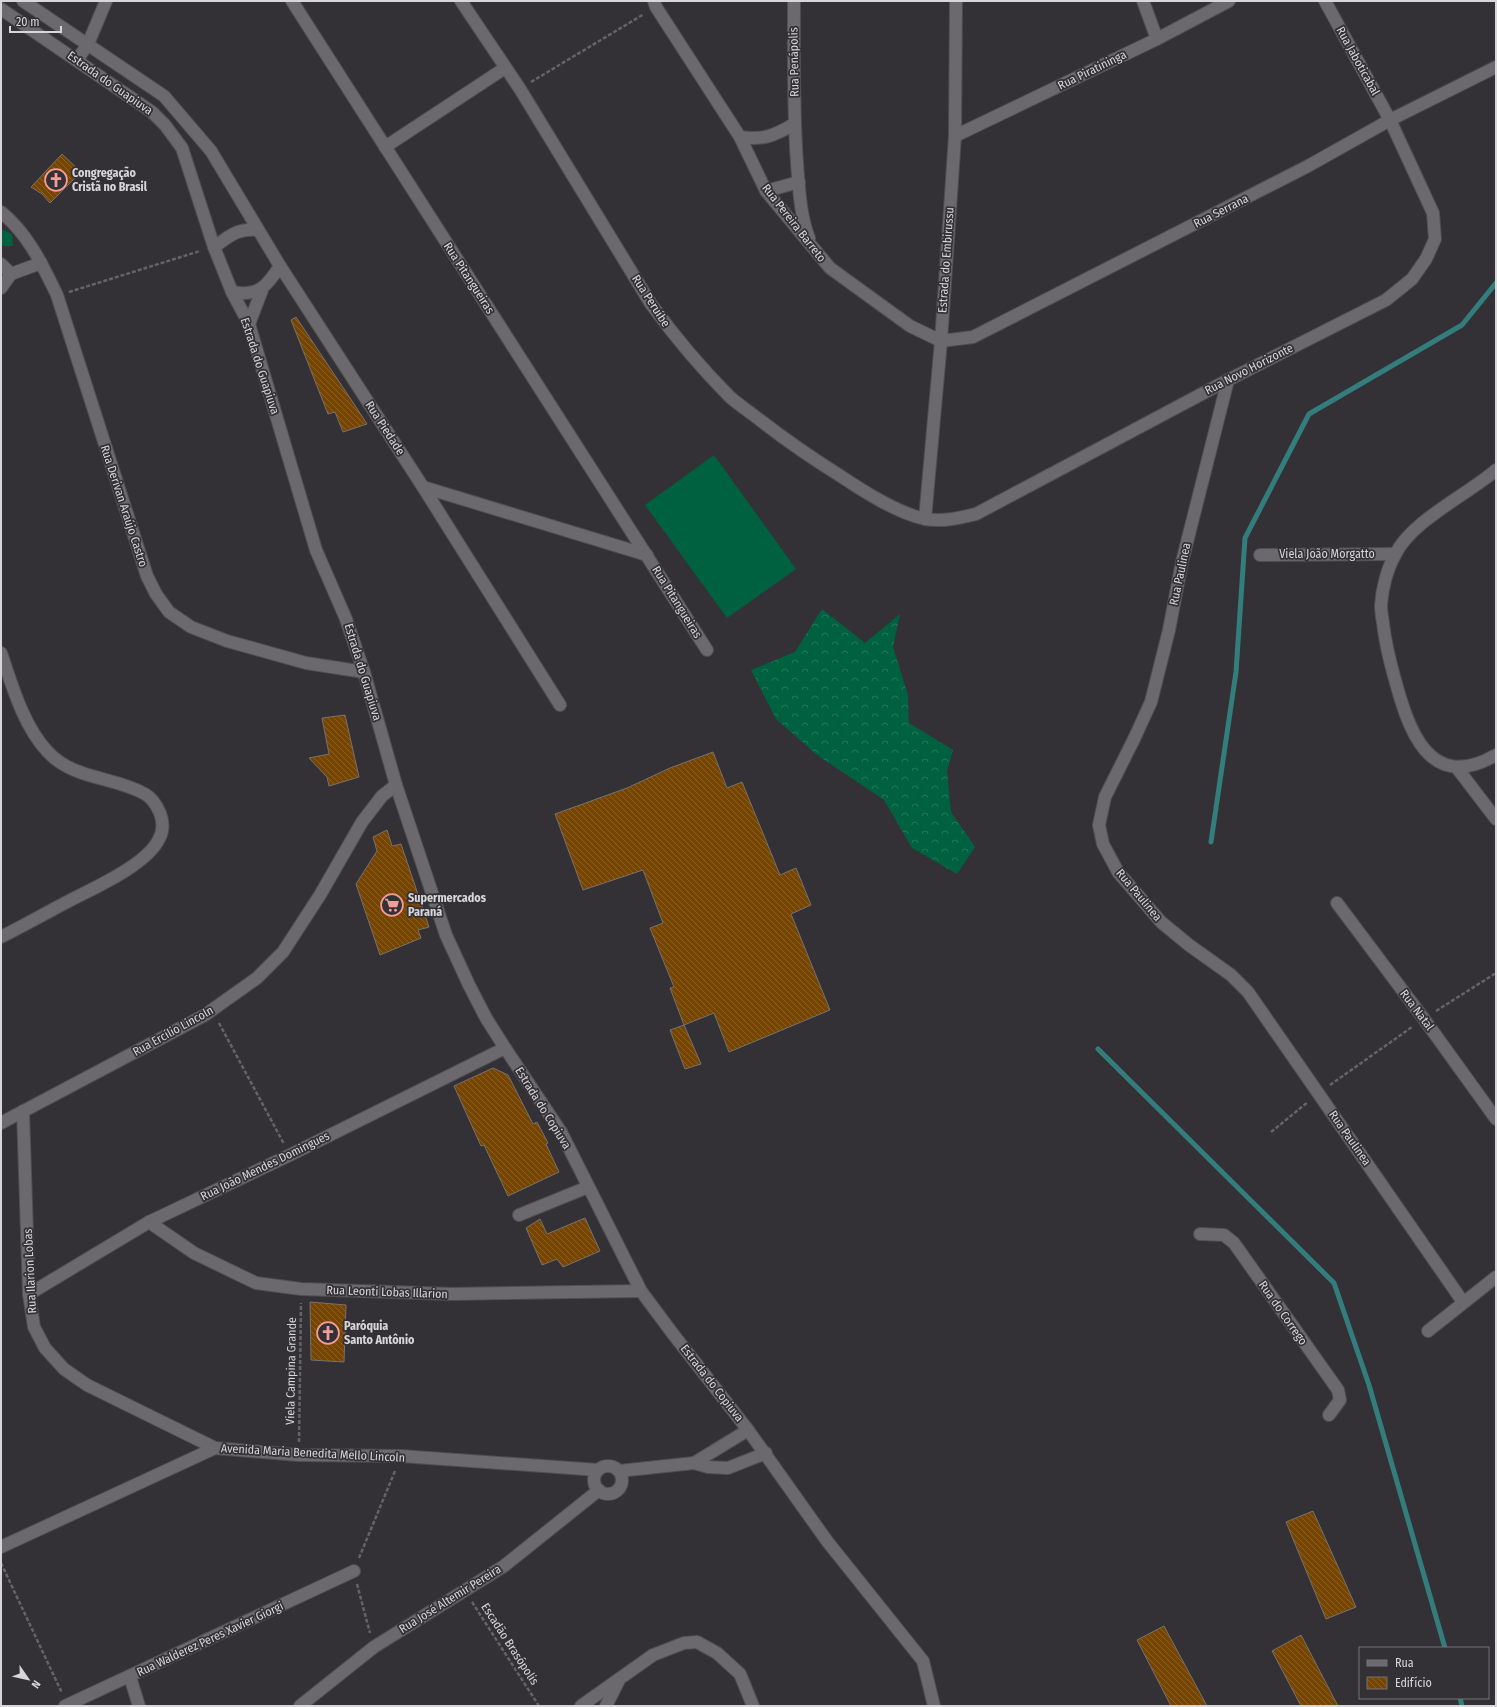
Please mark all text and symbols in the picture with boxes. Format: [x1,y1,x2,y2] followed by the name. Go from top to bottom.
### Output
[10,8,61,34] scale bar
[16,15,40,29] text: 20 m
[1333,24,1383,98] street label: Rua Jaboticabal
[786,27,802,97] street label: Rua Penápolis
[1055,47,1129,93] street label: Rua Piratininga
[65,48,155,118] street label: Estrada do Guapiuva
[72,166,148,194] place label: Congregação Cristã no Brasil
[43,167,69,193] church icon: Congregação Cristã no Brasil
[759,181,829,265] street label: Rua Pereira Barreto
[1191,191,1251,231] street label: Rua Serrana
[935,207,957,313] street label: Estrada do Embirussu
[441,240,497,316] street label: Rua Pitangueiras
[629,272,673,330] street label: Rua Peruíbe
[238,316,282,416] street label: Estrada do Guapiuva
[1202,341,1296,397] street label: Rua Novo Horizonte
[362,398,408,458] street label: Rua Piedade
[98,443,150,569] street label: Rua Derivan Araújo Castro
[1167,541,1193,607] street label: Rua Paulinea
[1279,547,1375,561] street label: Viela João Morgatto
[649,563,705,641] street label: Rua Pitangueiras
[342,622,384,722] street label: Estrada do Guapiuva
[1113,866,1165,924] street label: Rua Paulinea
[408,891,487,919] place label: Supermercados Paraná
[379,892,405,918] supermarket icon: Supermercados Paraná
[1397,987,1437,1033] street label: Rua Natal
[130,1003,216,1059] street label: Rua Ercílio Lincoln
[512,1064,574,1152] street label: Estrada do Copiuva
[1326,1108,1374,1168] street label: Rua Paulinea
[198,1129,332,1203] street label: Rua João Mendes Domingues
[21,1228,39,1314] street label: Rua Ilarion Lobas
[1256,1278,1310,1348] street label: Rua do Corrego
[326,1283,448,1301] street label: Rua Leonti Lobas Illarion
[283,1317,299,1425] street label: Viela Campina Grande
[344,1319,415,1347] place label: Paróquia Santo Antônio
[315,1320,341,1346] church icon: Paróquia Santo Antônio
[678,1342,746,1424] street label: Estrada do Copiuva
[221,1441,405,1465] street label: Avenida Maria Benedita Mello Lincoln
[396,1562,504,1636] street label: Rua José Altemir Pereira
[135,1599,285,1679] street label: Rua Walderez Peres Xavier Giorgi
[478,1600,542,1688] street label: Escadão Brasópolis
[1359,1647,1489,1699] legend
[1395,1656,1414,1670] text: Rua
[8,1659,48,1699] north arrow
[1395,1676,1432,1690] text: Edifício
[29,1678,43,1691] text: N

